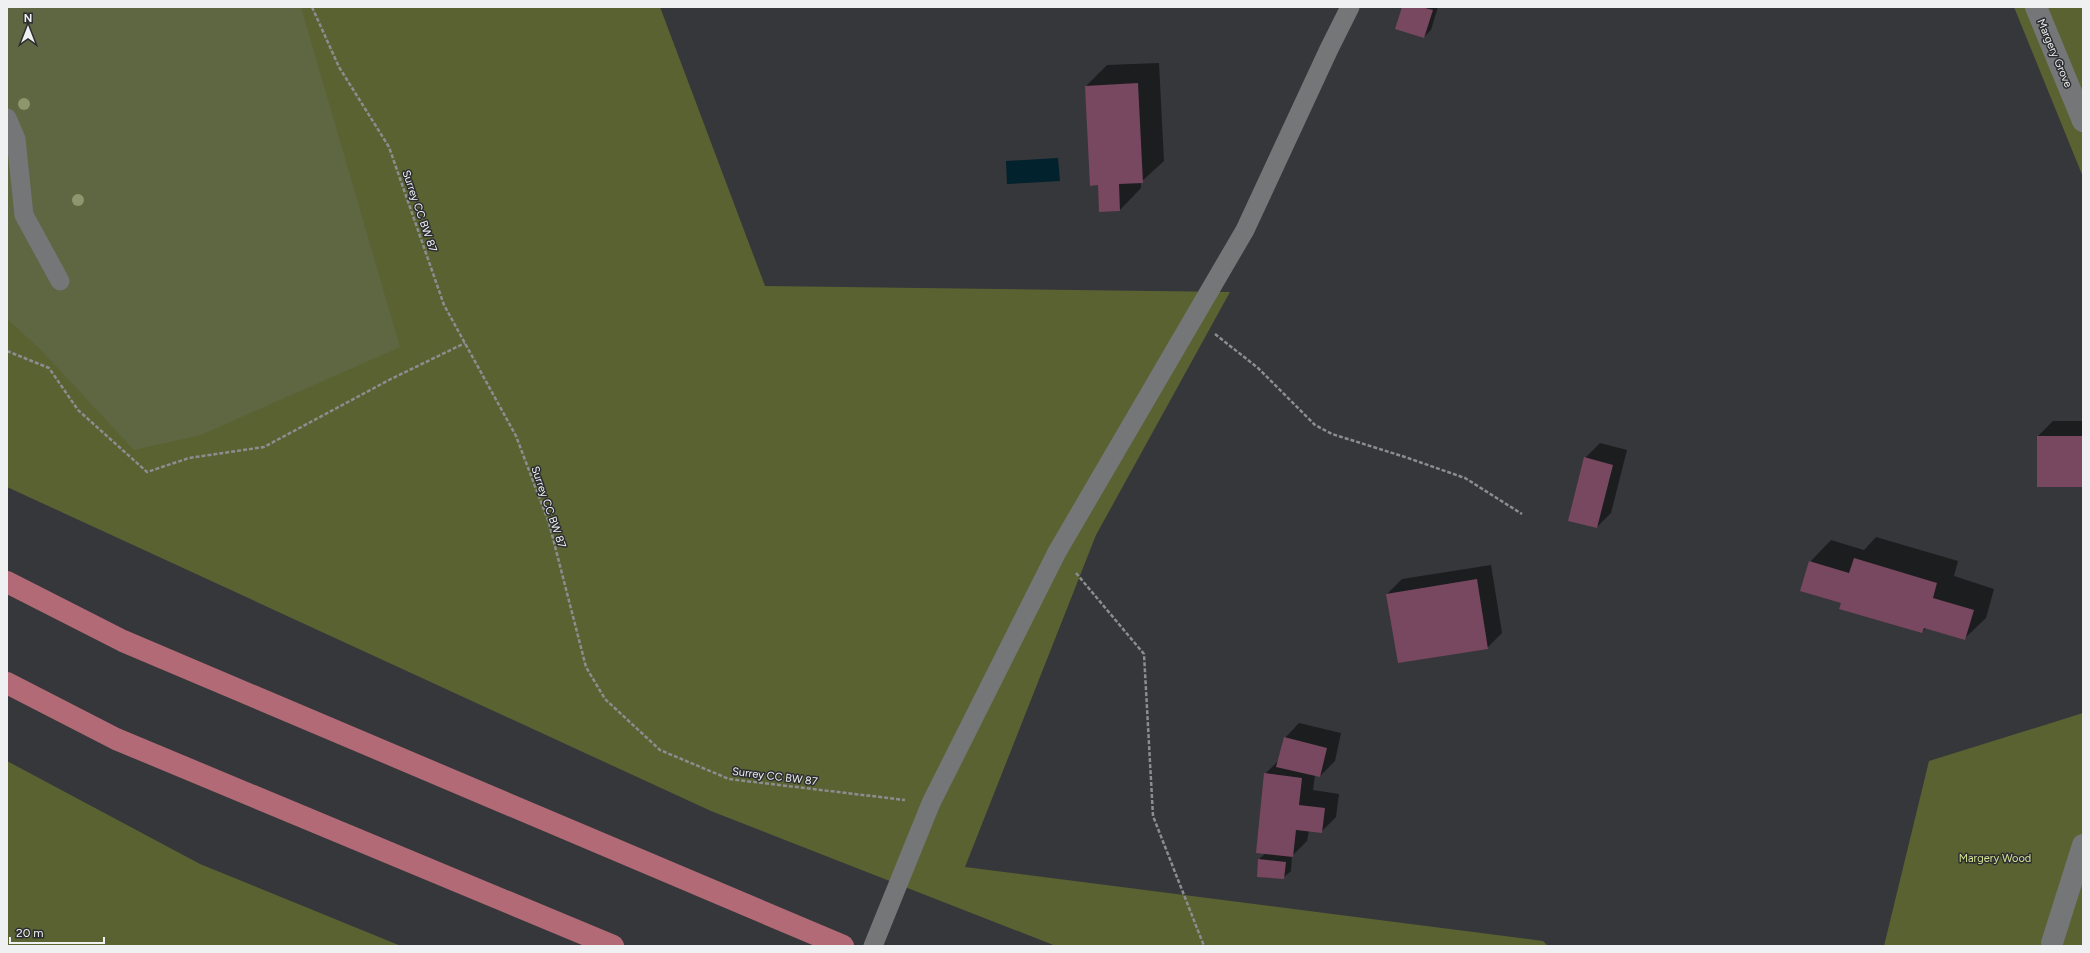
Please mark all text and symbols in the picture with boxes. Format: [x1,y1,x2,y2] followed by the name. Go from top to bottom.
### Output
[8,8,48,48] north arrow
[24,12,32,25] text: N
[2034,17,2075,89] street label: Margery Grove
[399,168,440,254] street label: Surrey CC BW 87
[528,464,569,550] street label: Surrey CC BW 87
[731,765,818,788] street label: Surrey CC BW 87
[1959,852,2031,865] park label: Margery Wood
[10,919,104,945] scale bar
[16,926,44,940] text: 20 m

